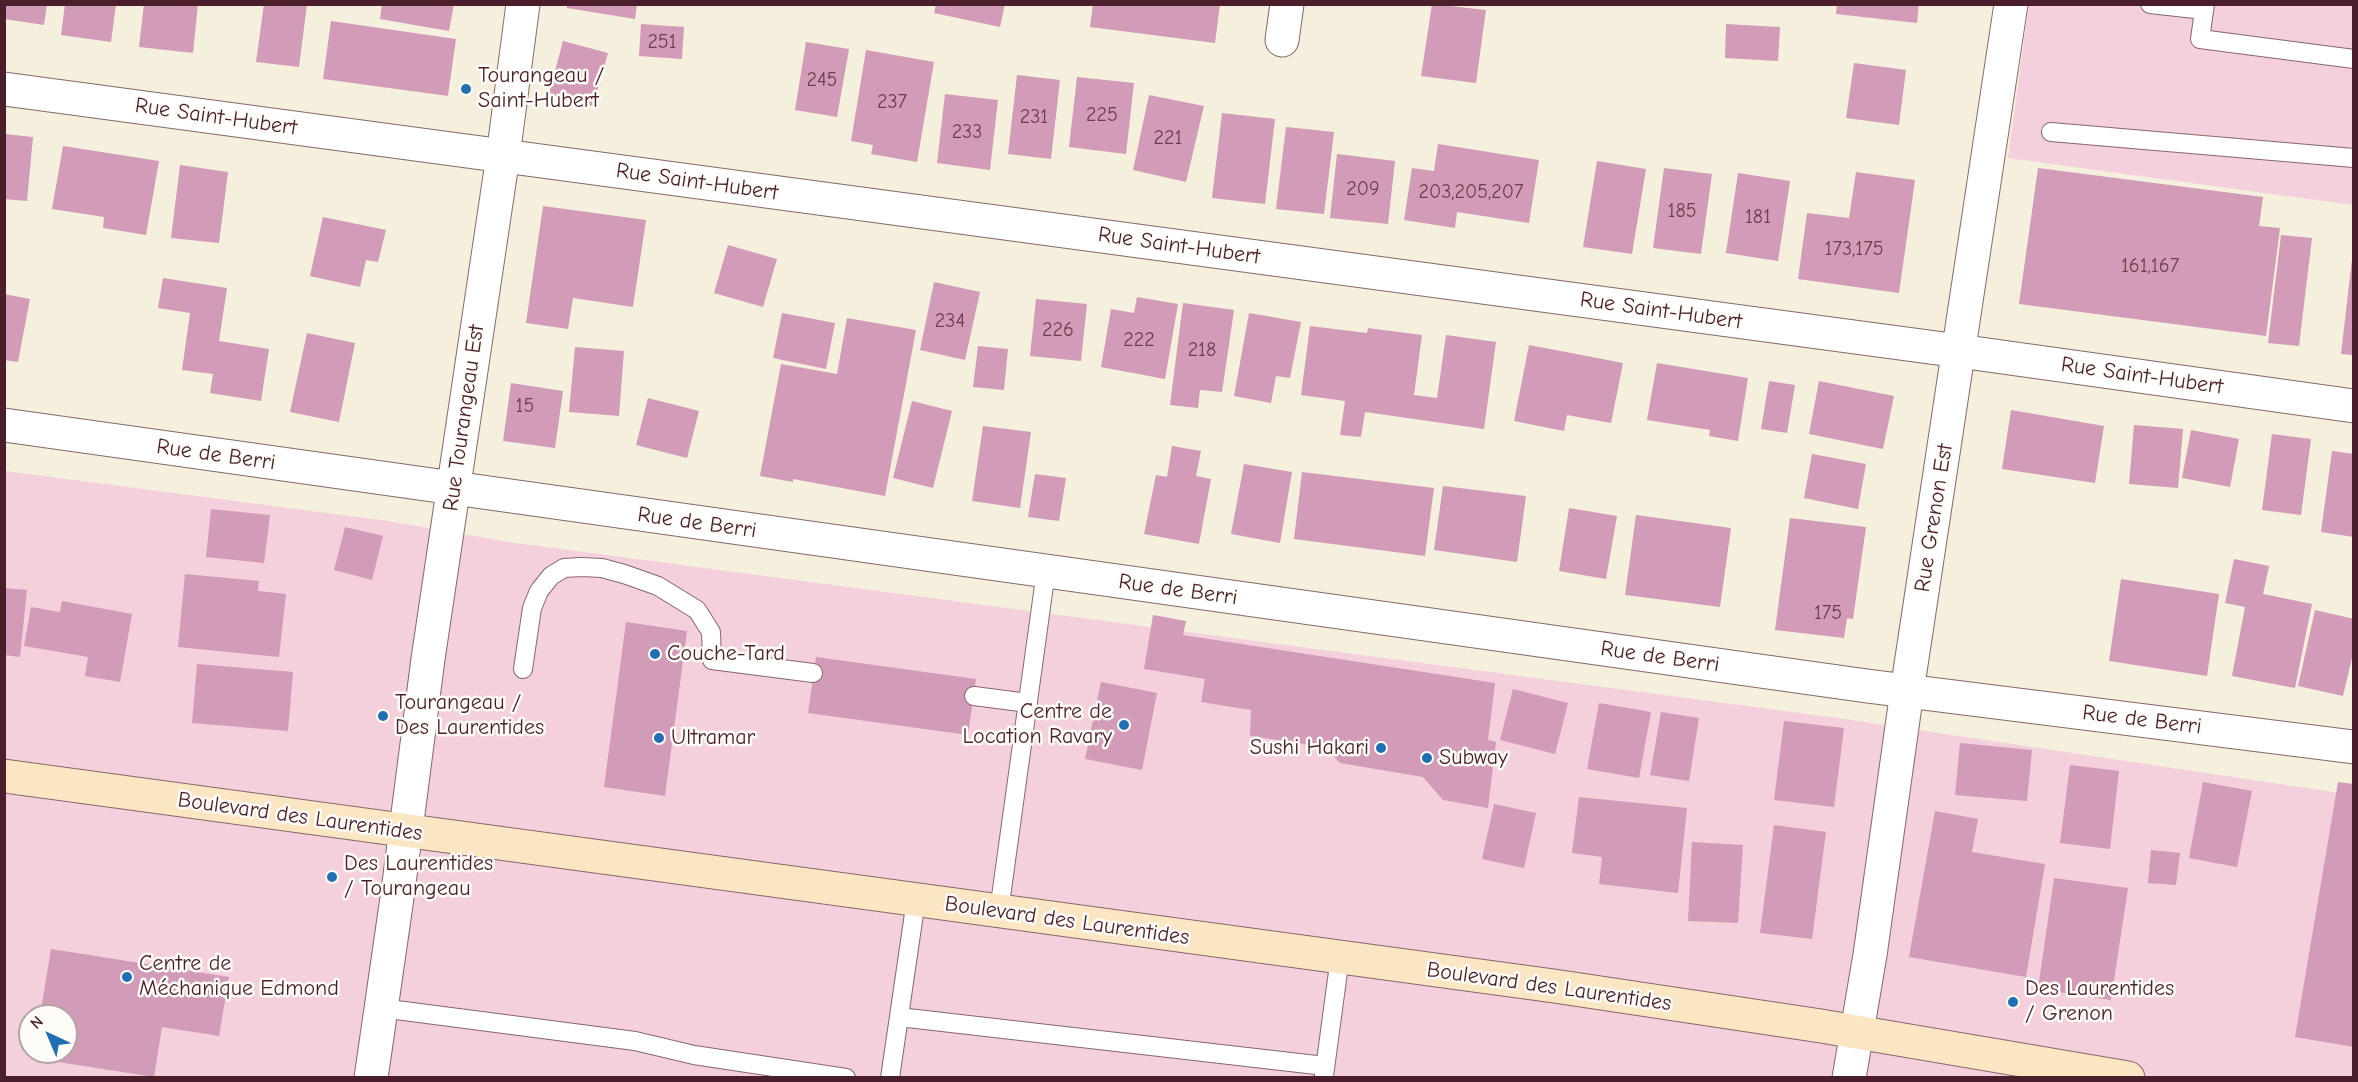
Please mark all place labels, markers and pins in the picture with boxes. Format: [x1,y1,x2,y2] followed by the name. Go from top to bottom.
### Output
[478,63,604,114] place label: Tourangeau / Saint-Hubert
[459,82,473,96] marker: Tourangeau / Saint-Hubert
[667,641,785,667] place label: Couche-Tard
[648,647,662,661] marker: Couche-Tard
[395,690,544,742] place label: Tourangeau / Des Laurentides
[962,699,1112,750] place label: Centre de Location Ravary
[376,709,390,723] marker: Tourangeau / Des Laurentides
[1117,718,1131,732] marker: Centre de Location Ravary
[671,725,755,751] place label: Ultramar
[652,731,666,745] marker: Ultramar
[1250,735,1369,761] place label: Sushi Hakari
[1374,741,1388,755] marker: Sushi Hakari
[1439,745,1508,771] place label: Subway
[1420,751,1434,765] marker: Subway
[344,851,493,902] place label: Des Laurentides / Tourangeau
[325,870,339,884] marker: Des Laurentides / Tourangeau
[139,951,339,1002] place label: Centre de Méchanique Edmond
[120,970,134,984] marker: Centre de Méchanique Edmond
[2025,976,2174,1028] place label: Des Laurentides / Grenon
[2006,995,2020,1009] marker: Des Laurentides / Grenon

